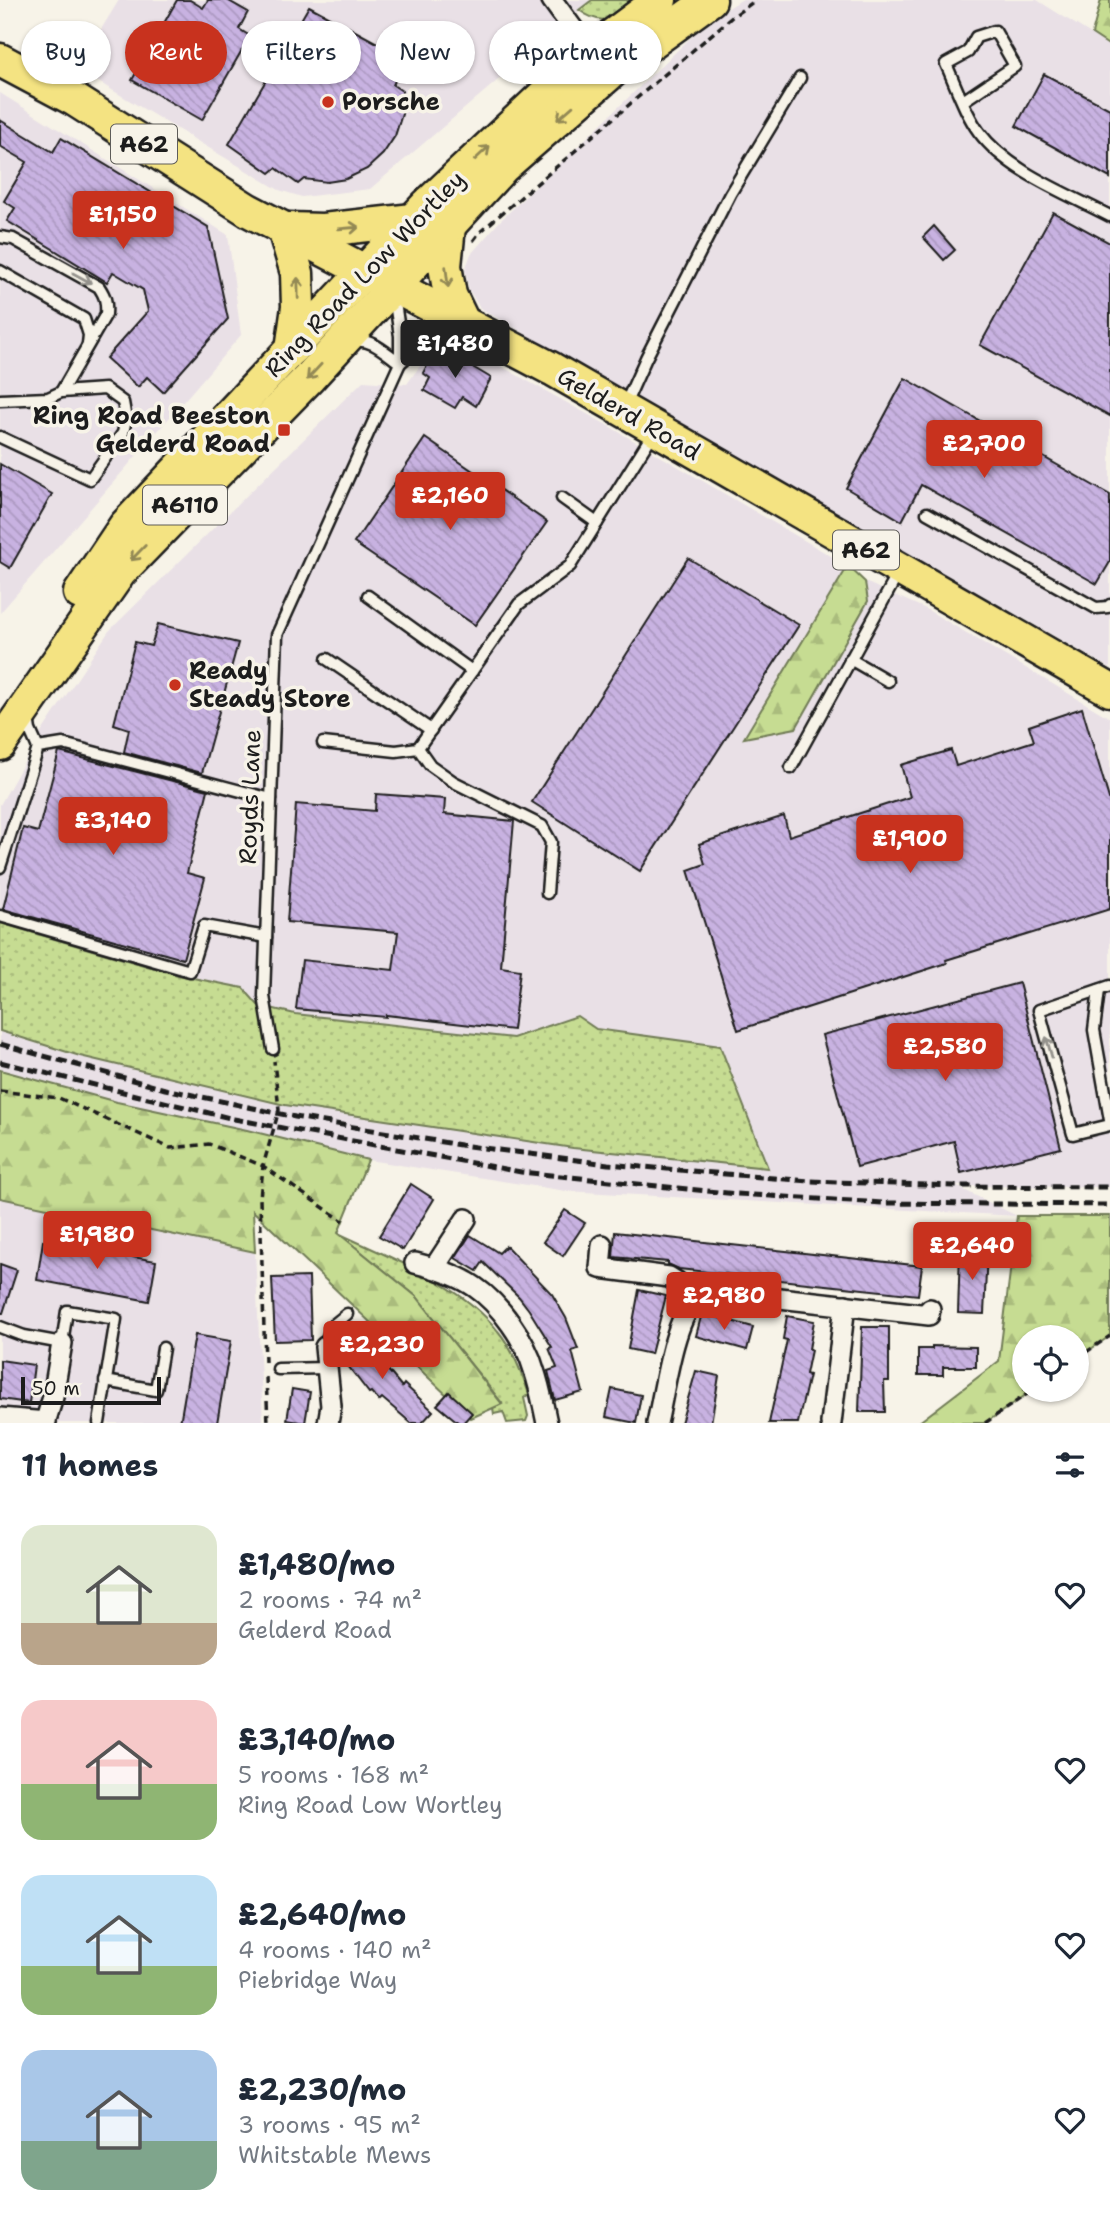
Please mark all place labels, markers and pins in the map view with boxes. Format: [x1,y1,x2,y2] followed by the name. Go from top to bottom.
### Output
[342,86,440,118] place label: Porsche
[320,94,336,110] marker: Porsche
[66,191,180,251] pin: £1,150
[398,320,512,380] pin: £1,480
[33,400,270,460] place label: Ring Road Beeston Gelderd Road
[927,420,1041,480] pin: £2,700
[276,422,292,438] marker: Ring Road Beeston Gelderd Road
[393,472,507,532] pin: £2,160
[189,655,351,715] place label: Ready Steady Store
[167,677,183,693] marker: Ready Steady Store
[56,798,170,857] pin: £3,140
[853,816,967,875] pin: £1,900
[888,1024,1002,1083] pin: £2,580
[40,1212,154,1271] pin: £1,980
[915,1222,1029,1282] pin: £2,640
[667,1272,781,1332] pin: £2,980
[325,1322,439,1381] pin: £2,230

